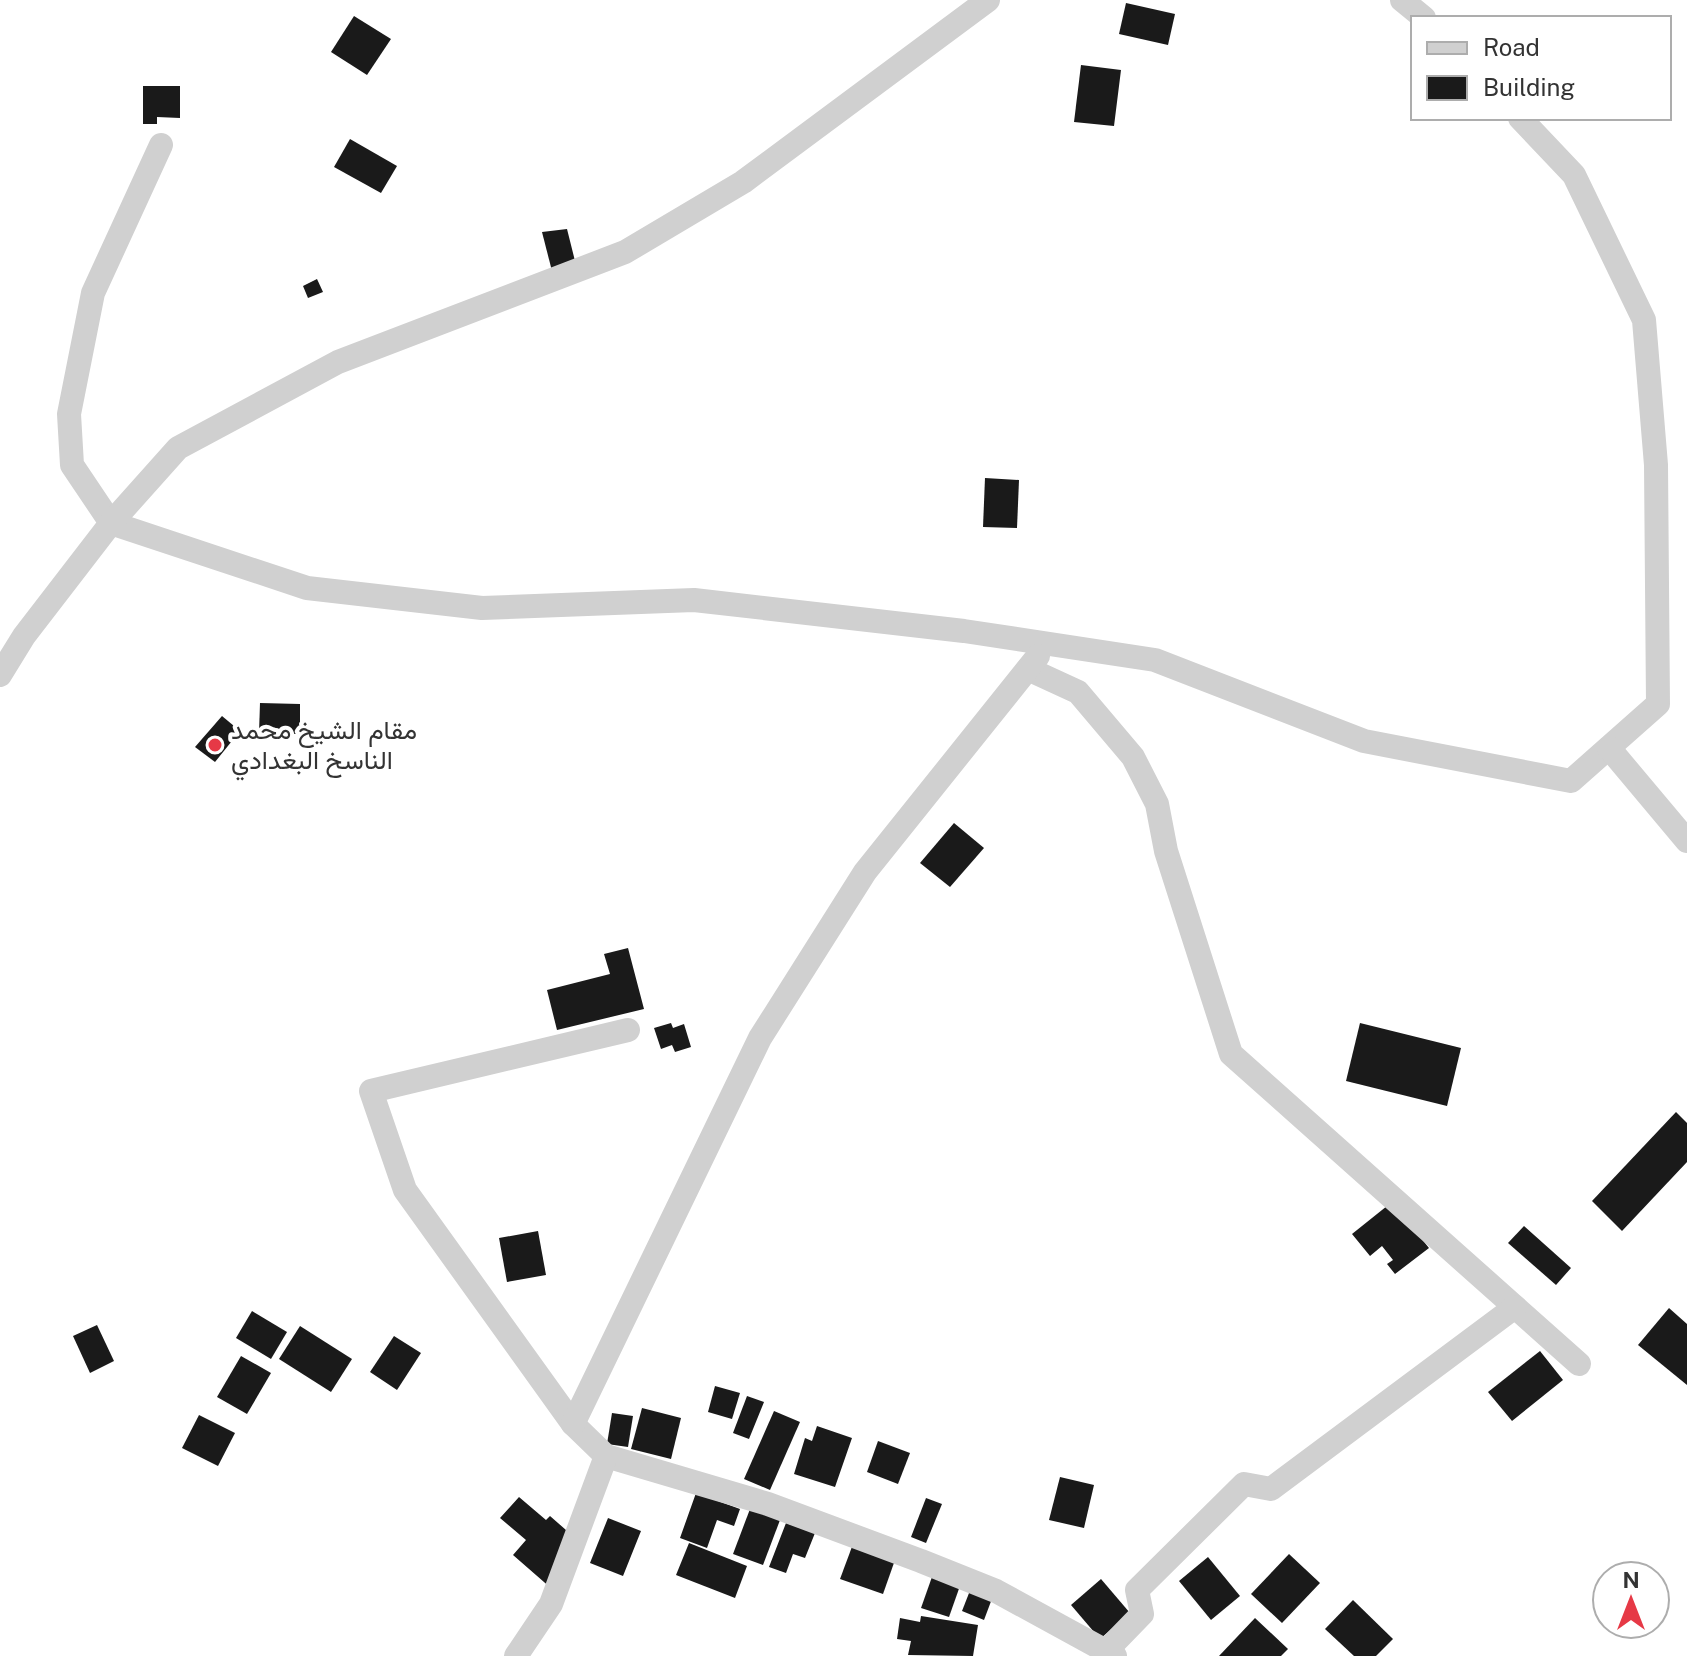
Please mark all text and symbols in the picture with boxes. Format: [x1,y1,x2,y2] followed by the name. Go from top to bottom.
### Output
[1411,16,1671,120] legend
[1483,33,1540,61] text: Road
[1483,73,1575,101] text: Building
[231,714,417,781] place label: مقام الشيخ محمد الناسخ البغدادي
[206,736,224,754] marker: مقام الشيخ محمد الناسخ البغدادي
[1591,1560,1671,1640] north arrow
[1622,1567,1640,1593] text: N

